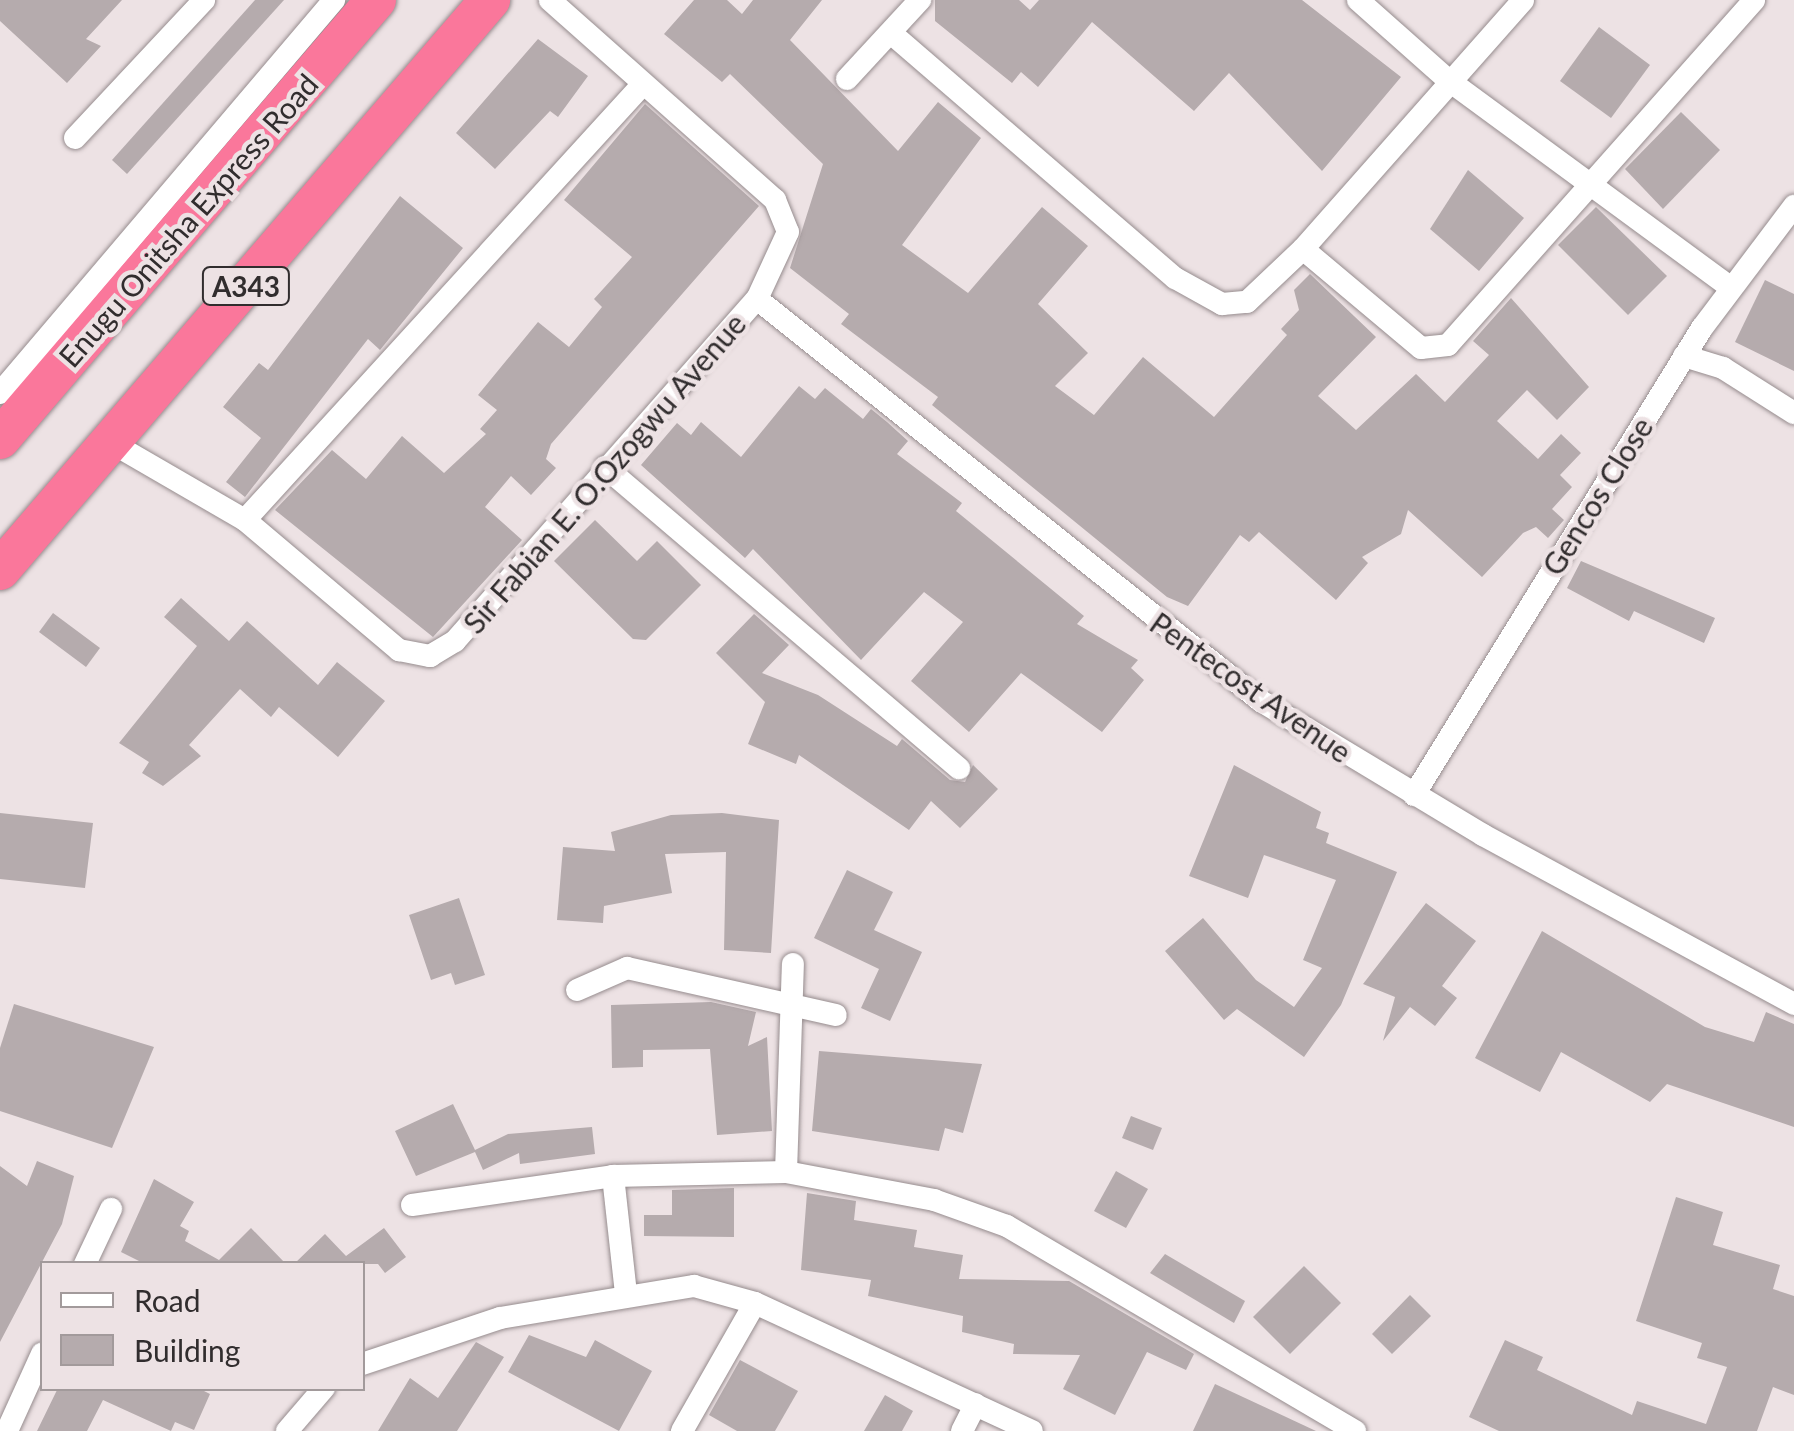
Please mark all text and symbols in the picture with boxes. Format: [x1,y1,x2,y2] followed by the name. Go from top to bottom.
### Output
[51,66,325,374] street label: Enugu Onitsha Express Road
[201,263,291,309] road number: A343
[455,305,753,641] street label: Sir Fabian E. O.Ozogwu Avenue
[1534,411,1660,581] street label: Gencos Close
[1143,604,1359,770] street label: Pentecost Avenue
[40,1261,365,1391] legend
[134,1282,201,1318] text: Road
[134,1332,240,1368] text: Building

